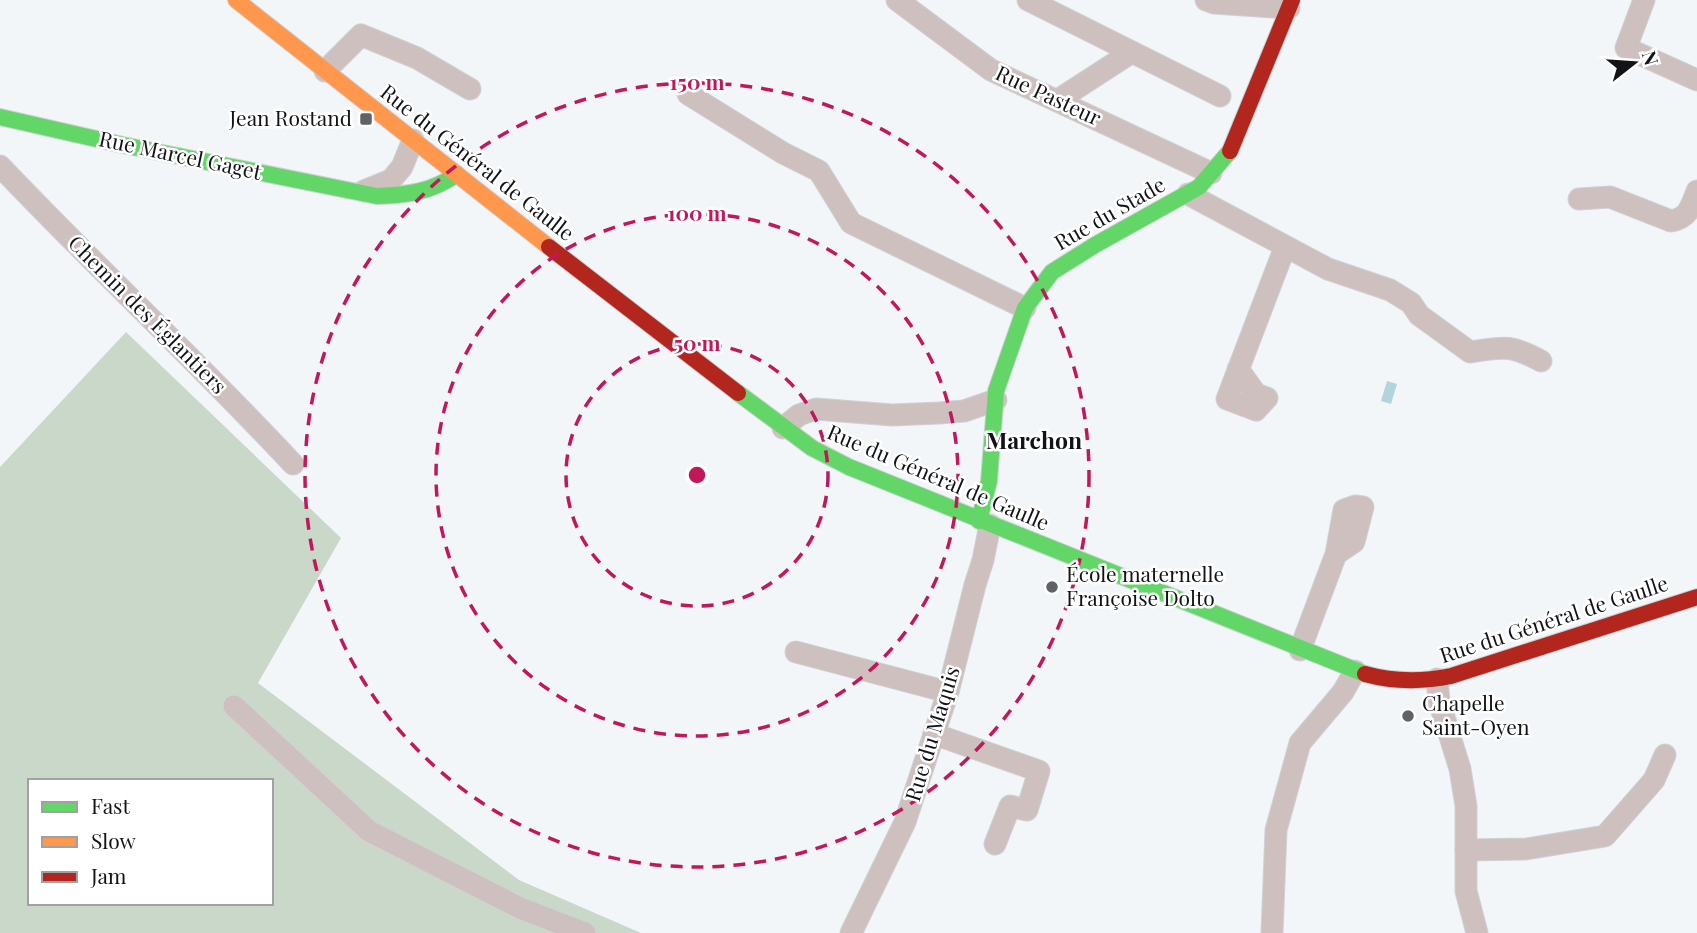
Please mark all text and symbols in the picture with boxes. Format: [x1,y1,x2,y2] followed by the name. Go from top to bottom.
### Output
[1599,28,1669,98] north arrow
[1637,47,1666,68] text: N
[992,58,1107,131] street label: Rue Pasteur
[670,67,724,95] text: 150 m
[376,77,581,246] street label: Rue du Général de Gaulle
[229,103,352,131] place label: Jean Rostand
[358,111,374,127] marker: Jean Rostand
[97,123,265,185] street label: Rue Marcel Gaget
[1049,169,1169,255] street label: Rue du Stade
[667,198,727,226] text: 100 m
[63,228,234,399] street label: Chemin des Églantiers
[673,328,721,356] text: 50 m
[823,417,1054,536] street label: Rue du Général de Gaulle
[986,424,1082,455] district label: Marchon
[685,463,709,487] centre of rings
[1066,559,1224,611] place label: École maternelle Françoise Dolto
[1436,568,1671,668] street label: Rue du Général de Gaulle
[1044,579,1060,595] marker: École maternelle Françoise Dolto
[897,663,965,804] street label: Rue du Maquis
[1422,688,1530,740] place label: Chapelle Saint-Oyen
[1400,708,1416,724] marker: Chapelle Saint-Oyen
[28,779,273,905] legend
[91,791,130,819] text: Fast
[91,826,136,854] text: Slow
[90,861,127,889] text: Jam

